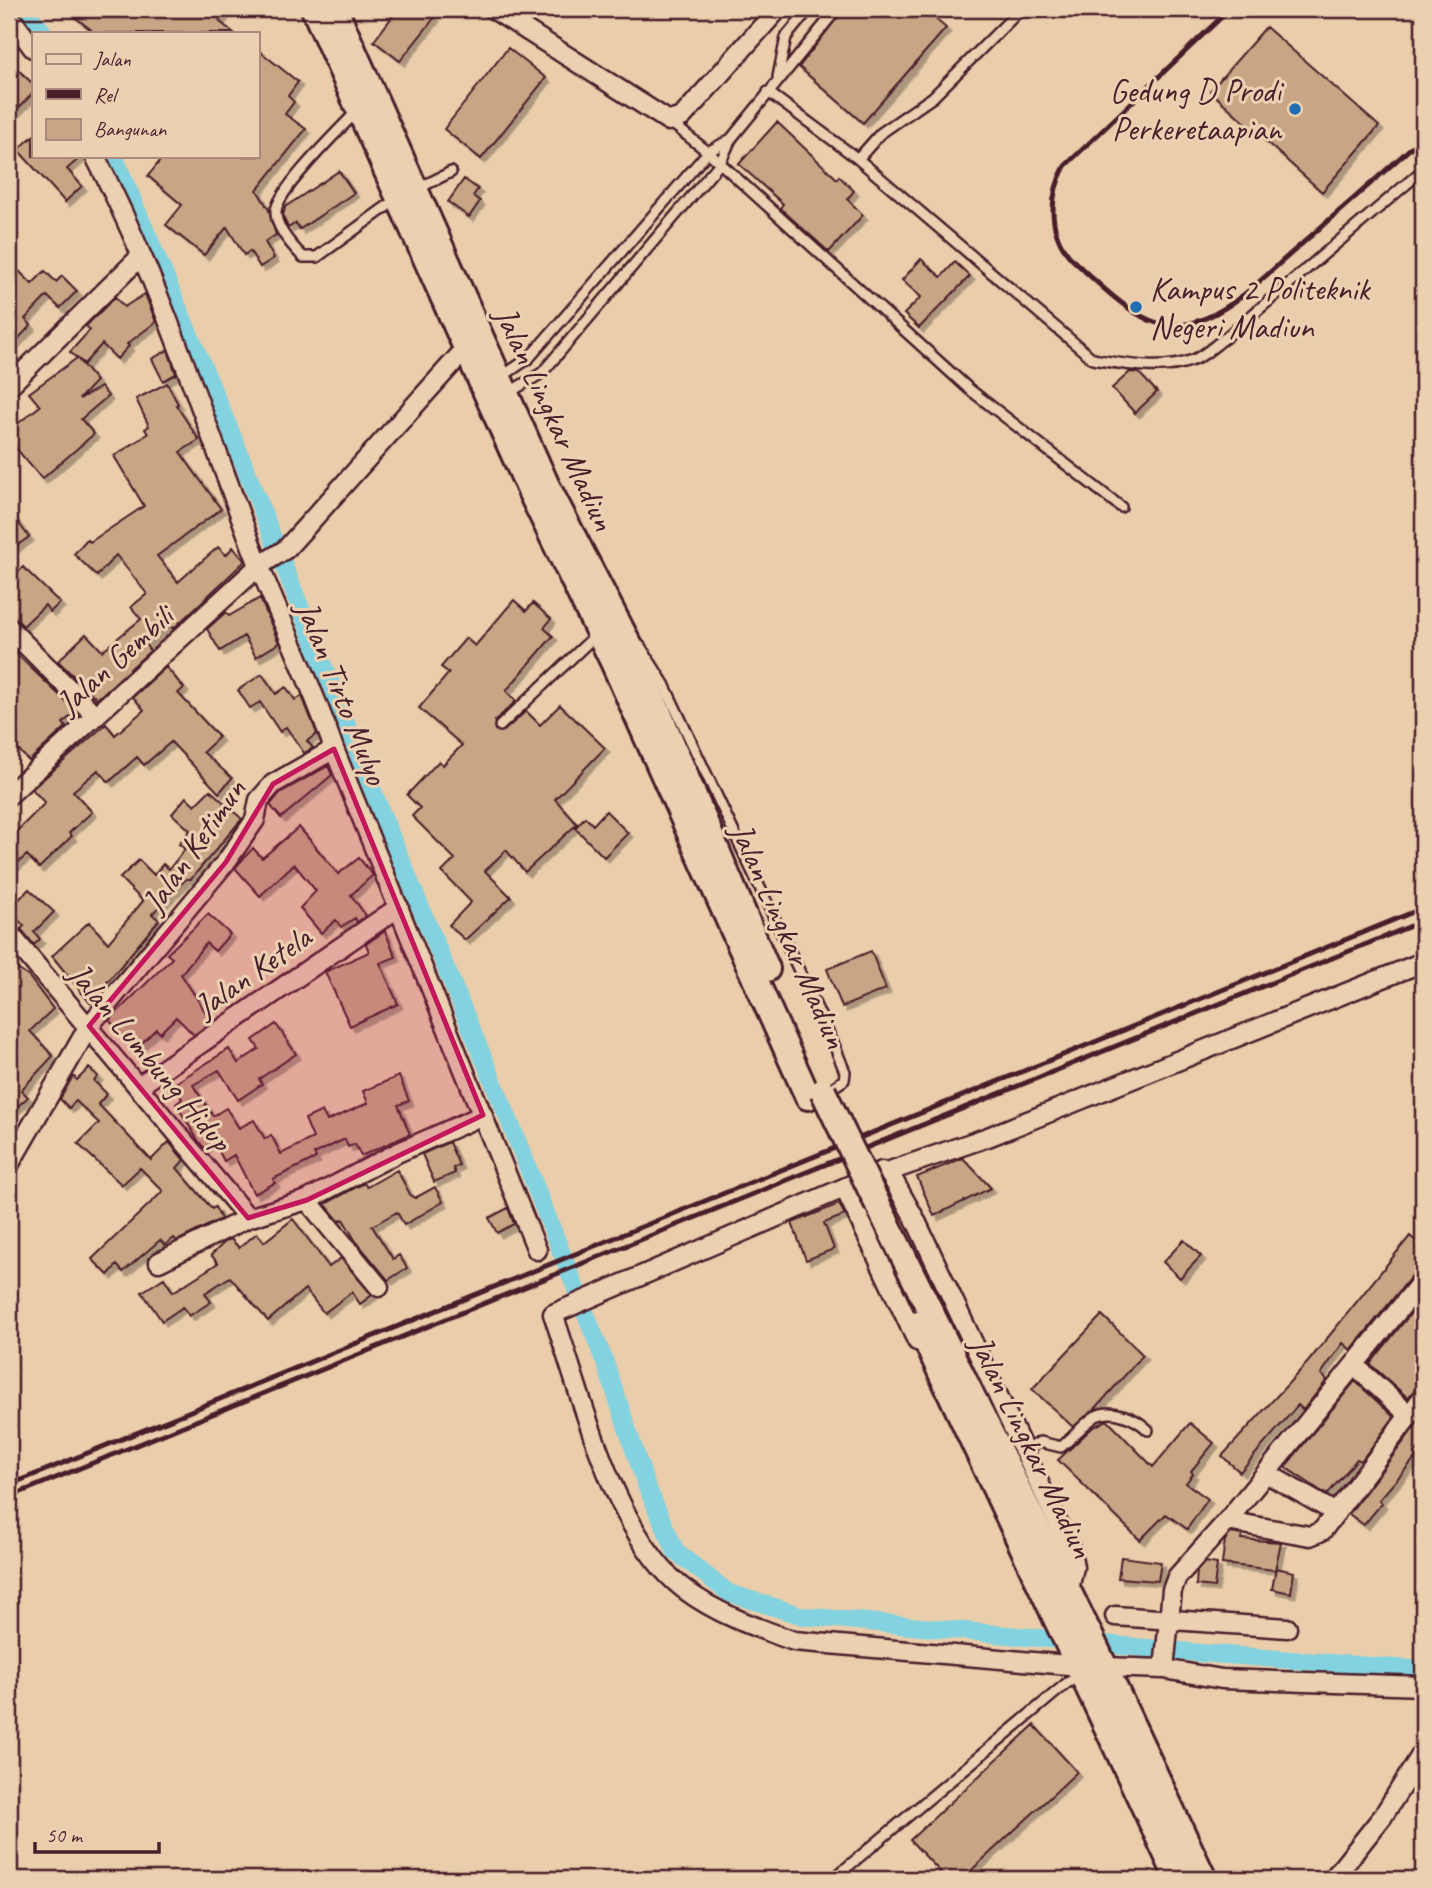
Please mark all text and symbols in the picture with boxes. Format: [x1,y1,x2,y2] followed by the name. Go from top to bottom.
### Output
[32,32,259,158] legend
[93,46,131,72] text: Jalan
[1110,70,1285,150] place label: Gedung D Prodi Perkeretaapian
[94,82,119,108] text: Rel
[1287,101,1303,117] marker: Gedung D Prodi Perkeretaapian
[94,116,167,142] text: Bangunan
[1150,268,1371,348] place label: Kampus 2 Politeknik Negeri Madiun
[484,298,625,537] street label: Jalan Lingkar Madiun
[1128,299,1144,315] marker: Kampus 2 Politeknik Negeri Madiun
[46,593,185,725] street label: Jalan Gembili
[286,593,398,791] street label: Jalan Tirto Mulyo
[131,770,255,923] street label: Jalan Ketimun
[720,814,858,1055] street label: Jalan Lingkar Madiun
[185,916,320,1028] street label: Jalan Ketela
[58,952,243,1162] street label: Jalan Lumbung Hidup
[959,1327,1104,1565] street label: Jalan Lingkar Madiun
[35,1811,159,1855] scale bar
[46,1822,84,1848] text: 50 m

